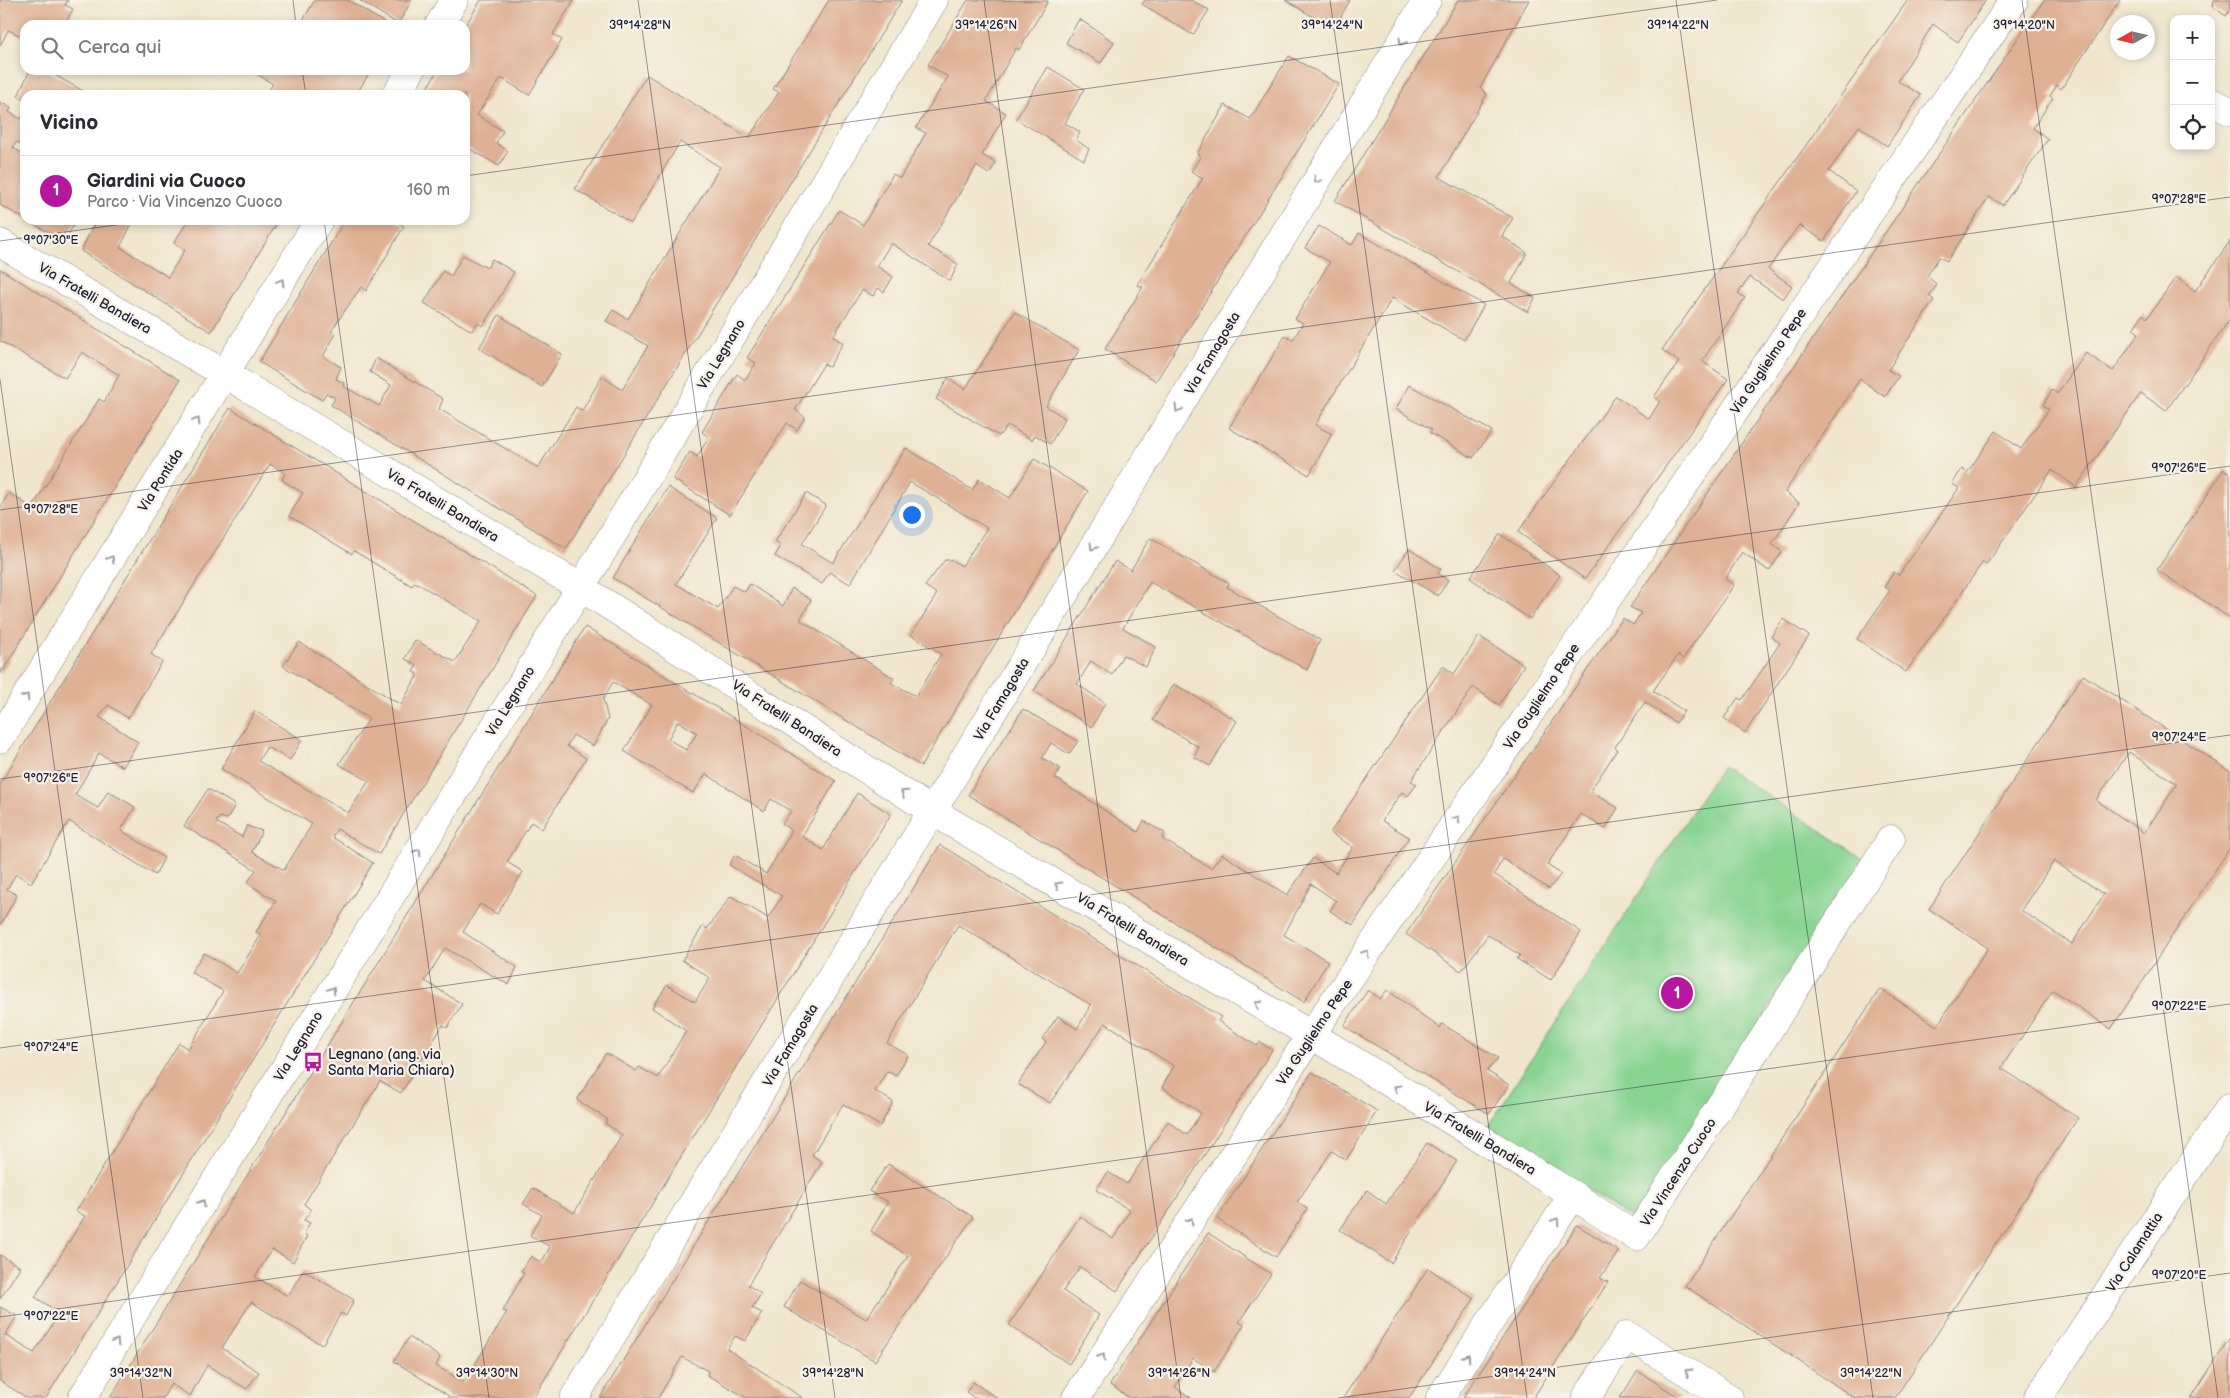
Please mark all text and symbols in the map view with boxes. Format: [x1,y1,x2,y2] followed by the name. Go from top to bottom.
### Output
[2110,15,2155,60] north arrow
[2170,15,2215,150] map controls
[2170,15,2215,60] button: +
[609,18,671,33] text: 39°14'28"N
[955,18,1017,33] text: 39°14'26"N
[1301,18,1363,33] text: 39°14'24"N
[1647,18,1709,33] text: 39°14'22"N
[1993,18,2055,33] text: 39°14'20"N
[20,20,470,75] search box
[38,34,66,62] icon: search
[78,36,161,59] text: Cerca qui
[1398,36,1408,45] one-way arrow
[2170,60,2215,105] button: −
[2170,105,2215,150] button: locate
[40,110,98,135] text: Vicino
[87,170,246,193] text: Giardini via Cuoco
[1314,175,1324,184] one-way arrow
[53,181,59,200] text: 1
[407,181,450,200] text: 160 m
[2152,192,2206,207] text: 9°07'28"E
[87,193,283,212] text: Parco · Via Vincenzo Cuoco
[24,233,79,248] text: 9°07'30"E
[35,259,154,338] street label: Via Fratelli Bandiera
[275,278,285,287] one-way arrow
[1727,305,1810,417] street label: Via Guglielmo Pepe
[1181,309,1244,398] street label: Via Famagosta
[694,316,749,393] street label: Via Legnano
[1174,403,1184,412] one-way arrow
[190,417,200,426] one-way arrow
[134,445,187,515] street label: Via Pontida
[2152,461,2207,476] text: 9°07'26"E
[384,465,502,546] street label: Via Fratelli Bandiera
[24,502,78,517] text: 9°07'28"E
[899,502,925,528] your location
[1090,542,1100,551] one-way arrow
[105,555,115,564] one-way arrow
[1500,640,1583,752] street label: Via Guglielmo Pepe
[970,655,1033,744] street label: Via Famagosta
[482,663,539,739] street label: Via Legnano
[728,676,845,760] street label: Via Fratelli Bandiera
[19,693,29,702] one-way arrow
[2152,730,2206,745] text: 9°07'24"E
[24,771,79,786] text: 9°07'26"E
[900,789,909,799] one-way arrow
[1451,815,1461,824] one-way arrow
[411,848,421,857] one-way arrow
[1055,882,1064,892] one-way arrow
[1074,889,1192,970] street label: Via Fratelli Bandiera
[1360,950,1369,959] one-way arrow
[1661,974,1693,1012] pin: 1
[1273,976,1356,1088] street label: Via Guglielmo Pepe
[326,987,336,996] one-way arrow
[2152,999,2206,1014] text: 9°07'22"E
[1255,1000,1264,1010] one-way arrow
[759,1001,822,1090] street label: Via Famagosta
[270,1008,327,1084] street label: Via Legnano
[24,1040,78,1055] text: 9°07'24"E
[328,1046,455,1079] place label: Legnano (ang. via Santa Maria Chiara)
[302,1051,324,1073] bus stop icon: Legnano (ang. via Santa Maria Chiara)
[1394,1084,1403,1094] one-way arrow
[1421,1098,1539,1179] street label: Via Fratelli Bandiera
[1637,1115,1720,1230] street label: Via Vincenzo Cuoco
[195,1200,205,1209] one-way arrow
[2102,1209,2167,1295] street label: Via Calamattia
[1184,1217,1194,1226] one-way arrow
[1550,1218,1559,1227] one-way arrow
[2152,1268,2206,1283] text: 9°07'20"E
[24,1309,78,1324] text: 9°07'22"E
[110,1338,120,1347] one-way arrow
[1096,1353,1105,1363] one-way arrow
[1461,1354,1470,1363] one-way arrow
[110,1366,172,1381] text: 39°14'32"N
[456,1366,518,1381] text: 39°14'30"N
[802,1366,864,1381] text: 39°14'28"N
[1148,1366,1210,1381] text: 39°14'26"N
[1494,1366,1556,1381] text: 39°14'24"N
[1840,1366,1902,1381] text: 39°14'22"N
[1684,1369,1693,1379] one-way arrow

